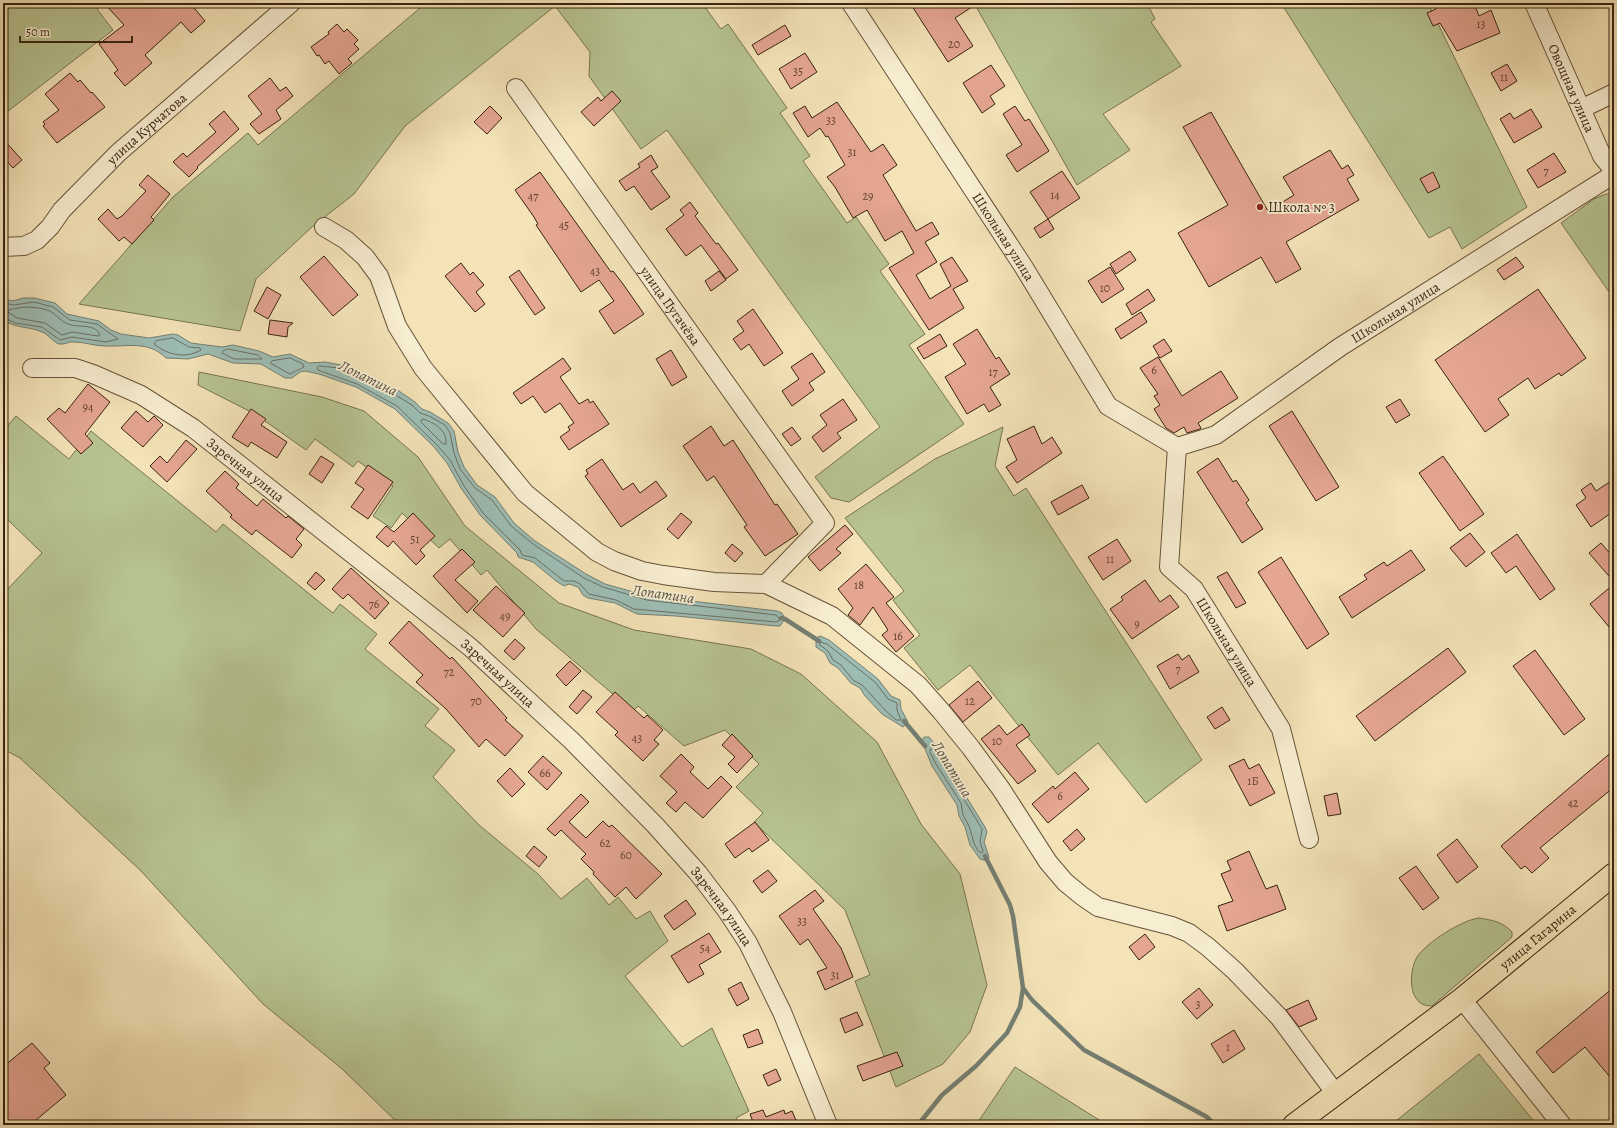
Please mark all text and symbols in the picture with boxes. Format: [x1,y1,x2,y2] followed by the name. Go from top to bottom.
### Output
[1476,16,1486,32] house number: 13
[20,18,132,44] scale bar
[26,24,50,40] text: 50 m
[948,36,960,52] house number: 20
[1543,41,1599,136] street label: Овощная улица
[793,63,803,79] house number: 35
[1500,69,1508,85] house number: 11
[102,88,191,170] street label: улица Курчатова
[826,112,836,128] house number: 33
[847,144,857,160] house number: 31
[1543,163,1549,179] house number: 7
[1050,187,1060,203] house number: 14
[528,188,539,204] house number: 47
[862,188,874,204] house number: 29
[967,189,1039,285] street label: Школьная улица
[1268,198,1335,217] place label: Школа № 3
[1255,202,1265,212] marker: Школа № 3
[559,217,569,233] house number: 45
[635,262,705,350] street label: улица Пугачёва
[590,263,600,279] house number: 43
[1347,277,1444,348] street label: Школьная улица
[1100,280,1110,296] house number: 10
[334,355,401,401] water label: Лопатина
[1151,362,1157,378] house number: 6
[988,364,999,380] house number: 17
[83,399,94,415] house number: 94
[202,433,289,507] street label: Заречная улица
[410,531,420,547] house number: 51
[1106,551,1114,567] house number: 11
[854,577,864,593] house number: 18
[629,580,696,608] water label: Лопатина
[1191,594,1262,691] street label: Школьная улица
[369,596,380,612] house number: 76
[500,608,510,624] house number: 49
[1134,616,1140,632] house number: 9
[893,628,903,644] house number: 16
[457,634,539,712] street label: Заречная улица
[1175,661,1181,677] house number: 7
[444,664,455,680] house number: 72
[470,693,482,709] house number: 70
[965,693,975,709] house number: 12
[632,730,642,746] house number: 43
[992,733,1002,749] house number: 10
[927,736,977,801] water label: Лопатина
[539,765,551,781] house number: 66
[1247,773,1259,789] house number: 1Б
[1057,788,1063,804] house number: 6
[1567,795,1579,811] house number: 42
[599,835,611,851] house number: 62
[620,847,632,863] house number: 60
[686,862,757,950] street label: Заречная улица
[1495,900,1581,975] street label: улица Гагарина
[797,913,807,929] house number: 33
[700,940,711,956] house number: 54
[830,967,840,983] house number: 31
[1196,996,1201,1012] house number: 3
[1226,1039,1230,1055] house number: 1

